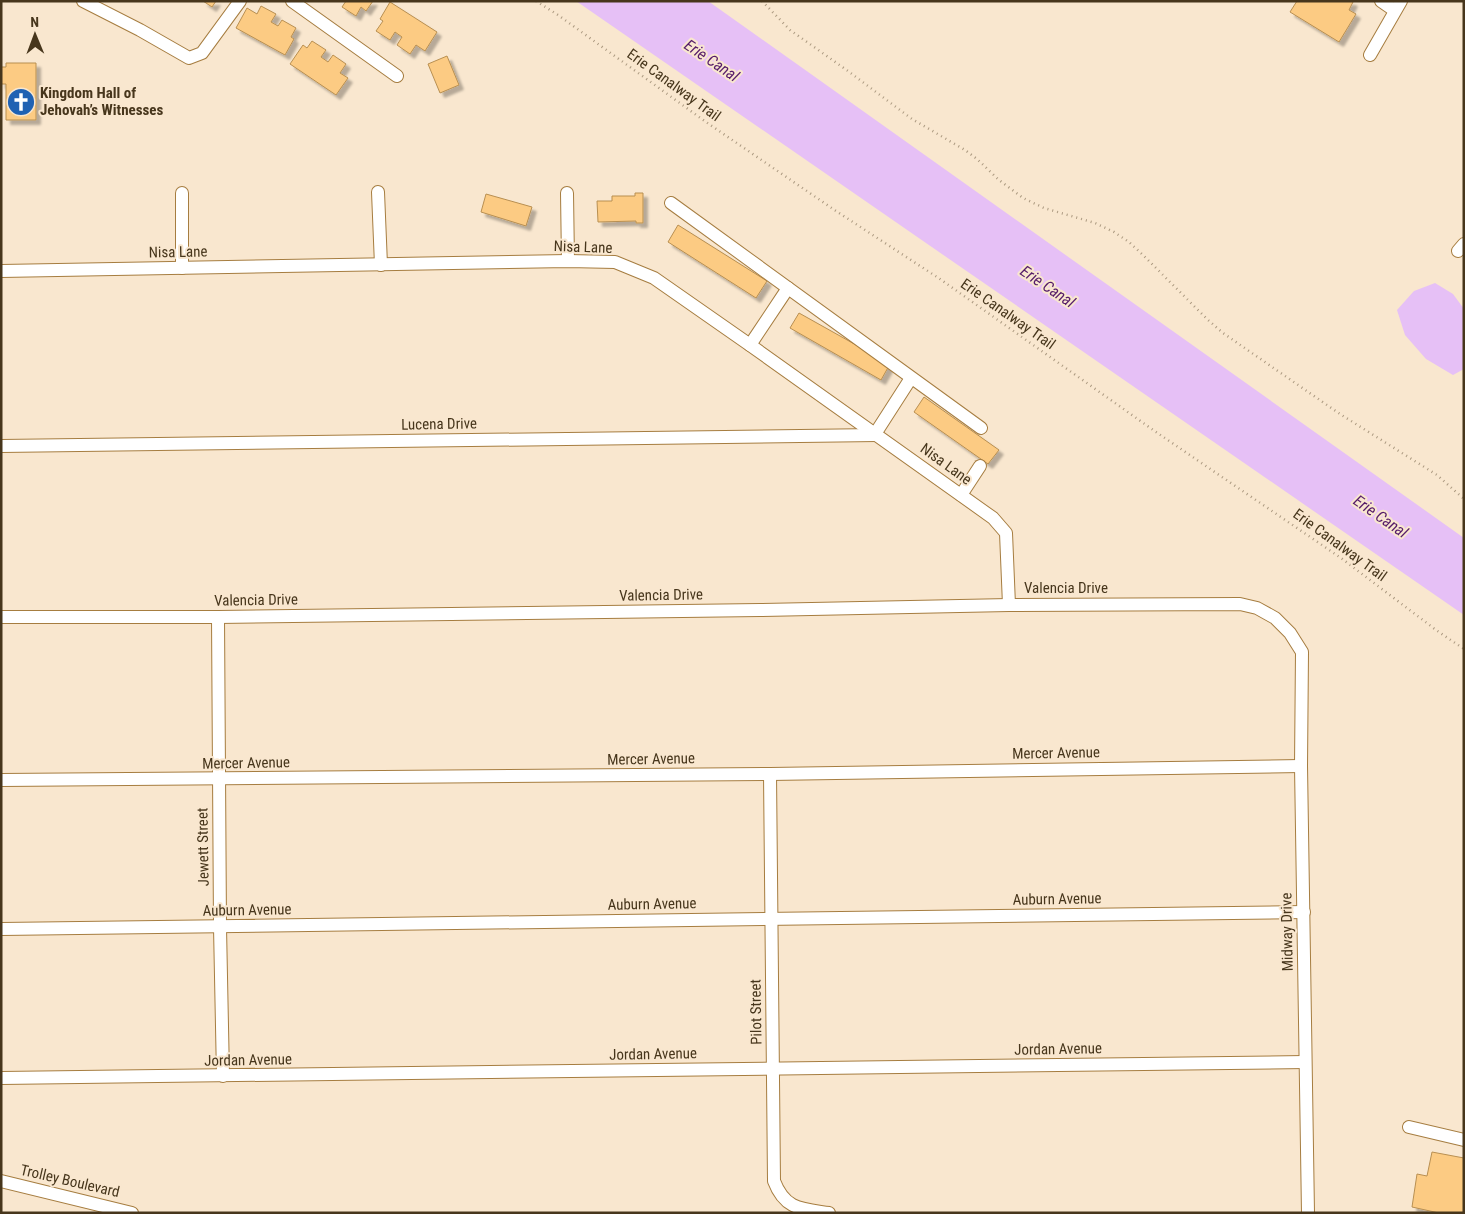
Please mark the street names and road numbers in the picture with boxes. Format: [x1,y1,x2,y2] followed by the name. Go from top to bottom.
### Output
[624,45,724,125] street label: Erie Canalway Trail
[553,237,613,257] street label: Nisa Lane
[148,242,208,262] street label: Nisa Lane
[957,275,1059,353] street label: Erie Canalway Trail
[401,414,477,434] street label: Lucena Drive
[917,439,975,489] street label: Nisa Lane
[1290,505,1390,585] street label: Erie Canalway Trail
[1024,579,1108,597] street label: Valencia Drive
[619,585,703,605] street label: Valencia Drive
[214,590,298,610] street label: Valencia Drive
[1012,743,1100,763] street label: Mercer Avenue
[607,749,695,769] street label: Mercer Avenue
[202,753,290,773] street label: Mercer Avenue
[193,808,213,886] street label: Jewett Street
[1012,889,1102,909] street label: Auburn Avenue
[1277,893,1297,971] street label: Midway Drive
[607,894,697,914] street label: Auburn Avenue
[202,900,292,920] street label: Auburn Avenue
[746,979,766,1045] street label: Pilot Street
[1014,1039,1102,1059] street label: Jordan Avenue
[609,1044,697,1064] street label: Jordan Avenue
[204,1050,292,1070] street label: Jordan Avenue
[19,1161,121,1201] street label: Trolley Boulevard

